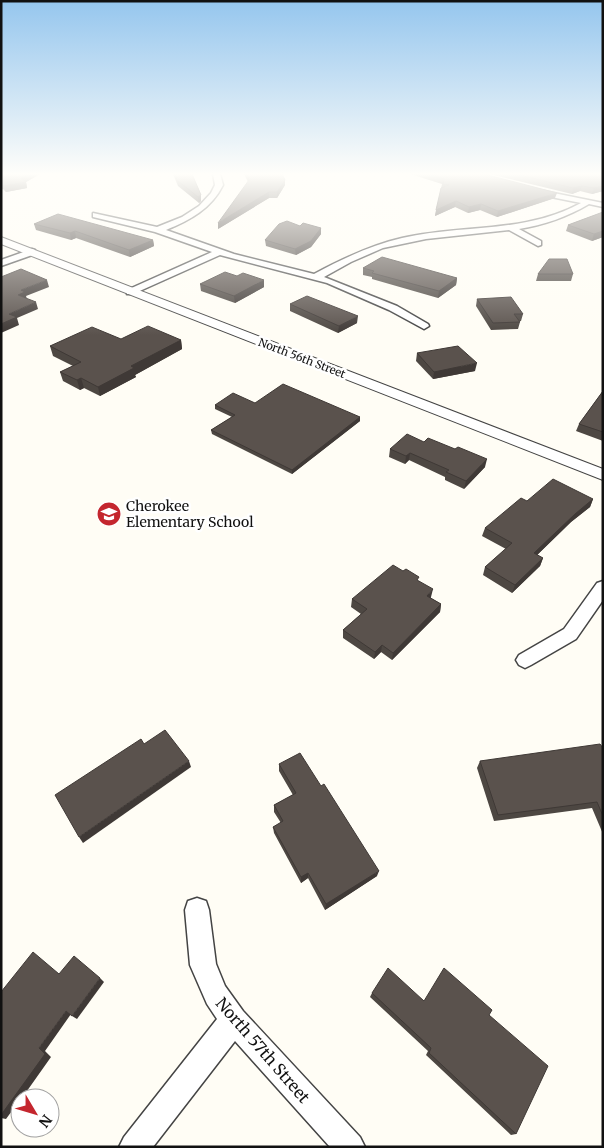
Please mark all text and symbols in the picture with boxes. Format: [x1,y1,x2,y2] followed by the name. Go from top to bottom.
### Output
[256,335,348,381] street label: North 56th Street
[126,497,254,531] place label: Cherokee Elementary School
[96,501,122,527] school or university icon: Cherokee Elementary School
[212,993,315,1107] street label: North 57th Street
[10,1088,60,1138] north arrow
[35,1111,56,1131] text: N

